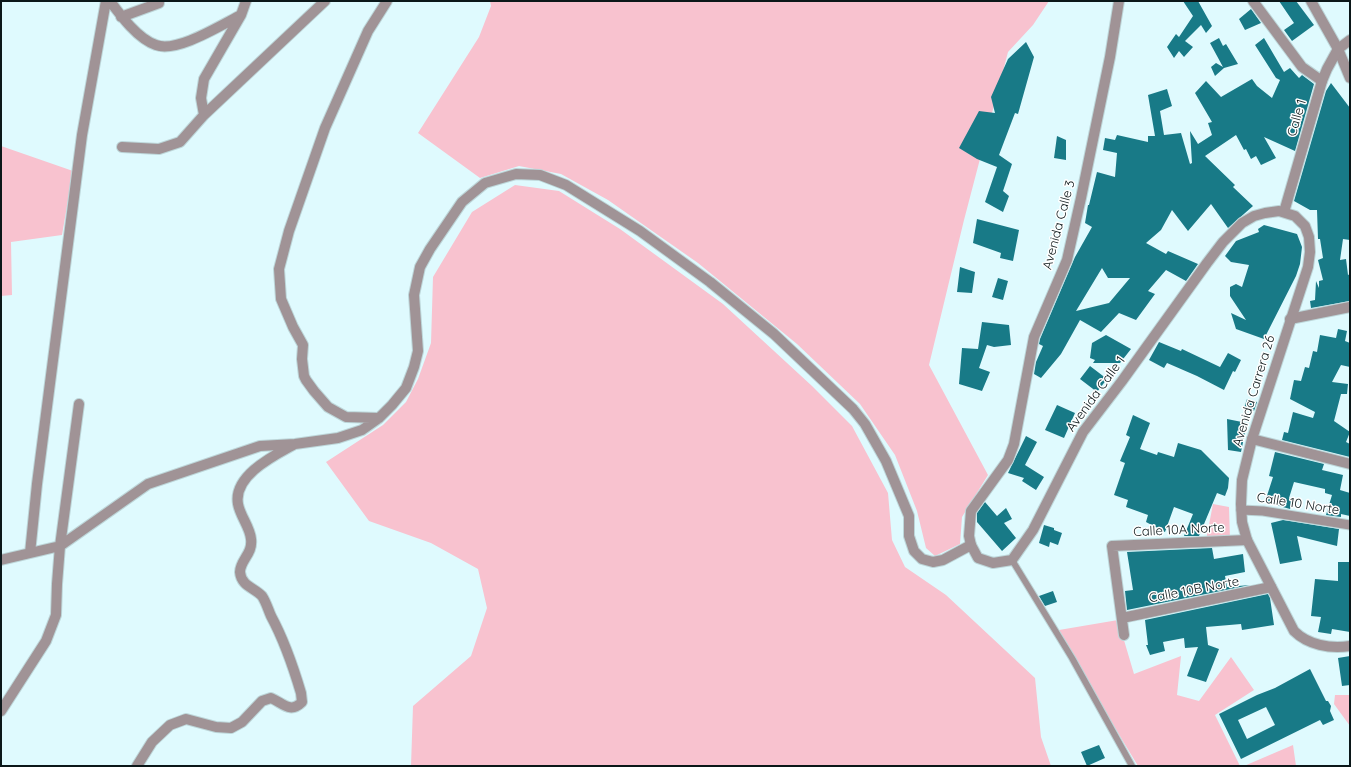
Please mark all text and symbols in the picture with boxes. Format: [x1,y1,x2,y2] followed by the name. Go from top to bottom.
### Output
[1284,98,1310,138] street label: Calle 1
[1040,179,1078,271] street label: Avenida Calle 3
[1230,333,1278,449] street label: Avenida Carrera 26
[1063,353,1129,435] street label: Avenida Calle 1
[1256,490,1340,518] street label: Calle 10 Norte
[1133,520,1225,540] street label: Calle 10A Norte
[1148,574,1240,606] street label: Calle 10B Norte

